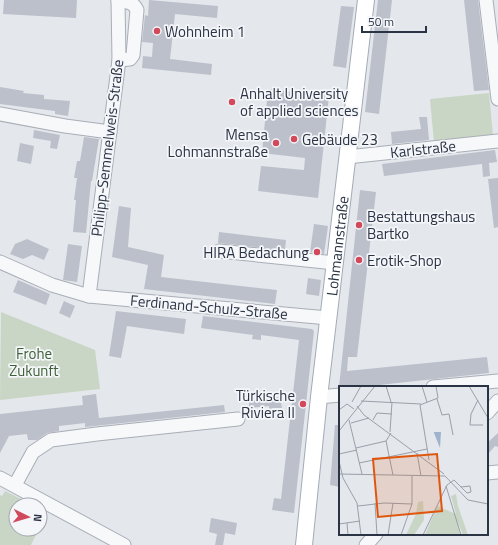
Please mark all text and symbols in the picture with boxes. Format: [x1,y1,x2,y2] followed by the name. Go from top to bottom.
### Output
[362,8,426,34] scale bar
[368,12,394,31] text: 50 m
[165,20,245,43] place label: Wohnheim 1
[152,26,162,36] marker: Wohnheim 1
[85,58,129,238] street label: Philipp-Semmelweis-Straße
[240,82,359,122] place label: Anhalt University of applied sciences
[227,97,237,107] marker: Anhalt University of applied sciences
[168,123,268,163] place label: Mensa Lohmannstraße
[302,128,378,151] place label: Gebäude 23
[289,134,299,144] marker: Gebäude 23
[389,134,457,164] street label: Karlstraße
[271,138,281,148] marker: Mensa Lohmannstraße
[320,195,354,297] street label: Lohmannstraße
[367,205,475,245] place label: Bestattungshaus Bartko
[354,220,364,230] marker: Bestattungshaus Bartko
[203,241,309,264] place label: HIRA Bedachung
[312,247,322,257] marker: HIRA Bedachung
[367,249,442,272] place label: Erotik-Shop
[354,255,364,265] marker: Erotik-Shop
[129,289,289,325] street label: Ferdinand-Schulz-Straße
[9,342,59,382] park label: Frohe Zukunft
[236,384,295,424] place label: Türkische Riviera II
[339,386,488,535] inset map
[298,399,308,409] marker: Türkische Riviera II
[8,497,48,537] north arrow
[30,513,46,522] text: N

